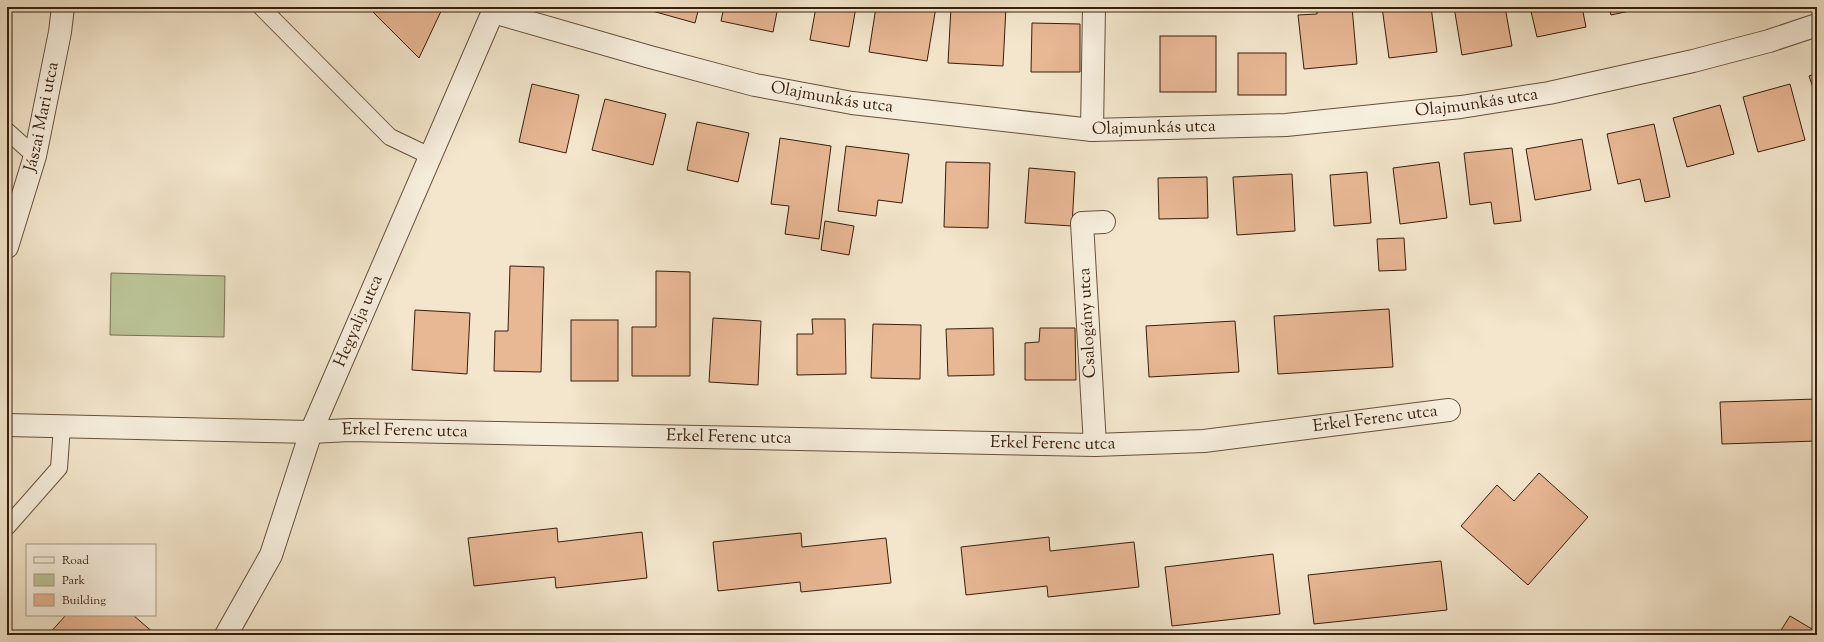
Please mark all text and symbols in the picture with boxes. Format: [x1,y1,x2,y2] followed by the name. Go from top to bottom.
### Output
[19,60,66,176] street label: Jászai Mari utca
[769,76,895,120] street label: Olajmunkás utca
[1414,83,1540,124] street label: Olajmunkás utca
[1092,115,1216,142] street label: Olajmunkás utca
[1073,267,1103,379] street label: Csalogány utca
[329,271,390,371] street label: Hegyalja utca
[1312,400,1439,439] street label: Erkel Ferenc utca
[341,418,468,444] street label: Erkel Ferenc utca
[666,424,792,451] street label: Erkel Ferenc utca
[990,431,1116,457] street label: Erkel Ferenc utca
[26,544,156,616] legend
[62,552,89,570] text: Road
[62,572,85,590] text: Park
[62,592,106,610] text: Building

